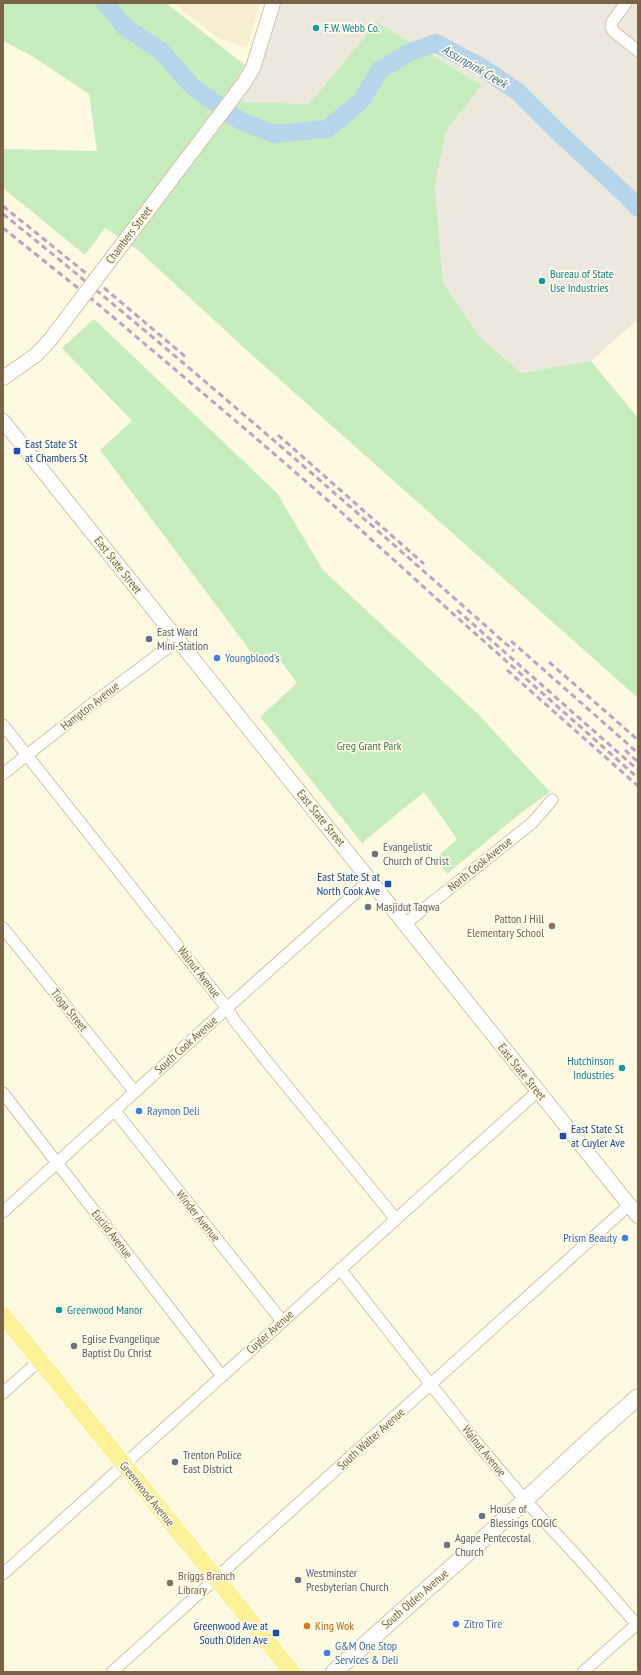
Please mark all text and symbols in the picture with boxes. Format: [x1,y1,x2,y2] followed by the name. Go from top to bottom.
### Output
[324,20,380,35] place label: F.W. Webb Co.
[311,23,321,33] marker: F.W. Webb Co.
[439,41,512,93] water label: Assunpink Creek
[102,202,156,266] street label: Chambers Street
[550,266,614,295] place label: Bureau of State Use Industries
[537,276,547,286] marker: Bureau of State Use Industries
[25,436,88,465] place label: East State St at Chambers St
[12,446,22,456] marker: East State St at Chambers St
[91,533,146,597] street label: East State Street
[157,624,208,653] place label: East Ward Mini-Station
[144,634,154,644] marker: East Ward Mini-Station
[225,650,280,665] place label: Youngblood's
[212,653,222,663] marker: Youngblood's
[57,678,122,733] street label: Hampton Avenue
[337,738,402,753] park label: Greg Grant Park
[294,786,349,850] street label: East State Street
[444,833,515,894] street label: North Cook Avenue
[383,839,450,868] place label: Evangelistic Church of Christ
[370,849,380,859] marker: Evangelistic Church of Christ
[317,869,381,898] place label: East State St at North Cook Ave
[383,879,393,889] marker: East State St at North Cook Ave
[376,899,440,914] place label: Masjidut Taqwa
[363,902,373,912] marker: Masjidut Taqwa
[467,911,544,940] place label: Patton J Hill Elementary School
[547,921,557,931] marker: Patton J Hill Elementary School
[175,943,224,1001] street label: Walnut Avenue
[48,985,92,1035] street label: Tioga Street
[151,1013,220,1077] street label: South Cook Avenue
[495,1040,550,1104] street label: East State Street
[567,1053,614,1082] place label: Hutchinson Industries
[617,1063,627,1073] marker: Hutchinson Industries
[147,1103,200,1118] place label: Raymon Deli
[134,1106,144,1116] marker: Raymon Deli
[571,1121,625,1150] place label: East State St at Cuyler Ave
[558,1131,568,1141] marker: East State St at Cuyler Ave
[173,1187,224,1245] street label: Winder Avenue
[89,1206,136,1261] street label: Euclid Avenue
[563,1230,617,1245] place label: Prism Beauty
[620,1233,630,1243] marker: Prism Beauty
[67,1302,143,1317] place label: Greenwood Manor
[54,1305,64,1315] marker: Greenwood Manor
[243,1306,297,1357] street label: Cuyler Avenue
[82,1331,160,1360] place label: Eglise Evangelique Baptist Du Christ
[69,1341,79,1351] marker: Eglise Evangelique Baptist Du Christ
[334,1404,408,1473] street label: South Walter Avenue
[459,1422,510,1479] street label: Walnut Avenue
[183,1447,242,1476] place label: Trenton Police East District
[170,1457,180,1467] marker: Trenton Police East District
[117,1458,178,1529] street label: Greenwood Avenue
[490,1501,558,1530] place label: House of Blessings COGIC
[477,1511,487,1521] marker: House of Blessings COGIC
[455,1530,531,1559] place label: Agape Pentecostal Church
[442,1540,452,1550] marker: Agape Pentecostal Church
[306,1565,388,1594] place label: Westminster Presbyterian Church
[378,1565,451,1632] street label: South Olden Avenue
[178,1568,235,1597] place label: Briggs Branch Library
[293,1575,303,1585] marker: Westminster Presbyterian Church
[165,1578,175,1588] marker: Briggs Branch Library
[464,1616,502,1631] place label: Zitro Tire
[193,1618,269,1647] place label: Greenwood Ave at South Olden Ave
[315,1618,354,1633] place label: King Wok
[451,1619,461,1629] marker: Zitro Tire
[302,1621,312,1631] marker: King Wok
[271,1628,281,1638] marker: Greenwood Ave at South Olden Ave
[335,1638,398,1667] place label: G&M One Stop Services & Deli
[322,1648,332,1658] marker: G&M One Stop Services & Deli

